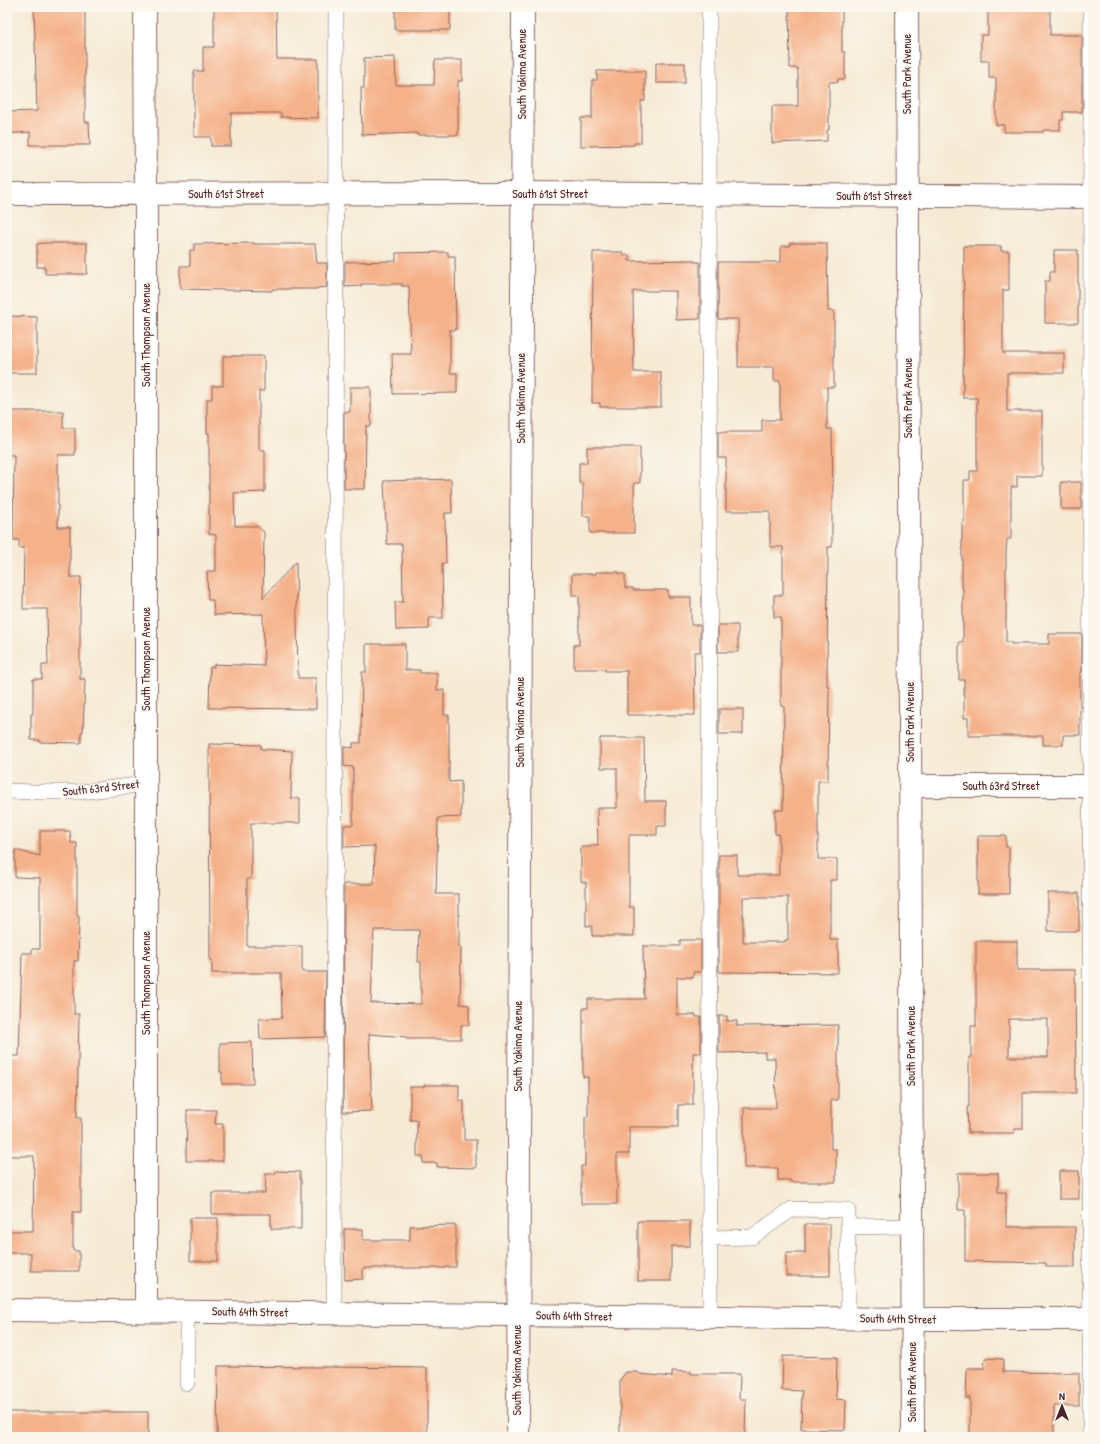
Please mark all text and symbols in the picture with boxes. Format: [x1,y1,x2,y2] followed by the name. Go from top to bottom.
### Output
[513,28,530,119] street label: South Yakima Avenue
[898,34,915,114] street label: South Park Avenue
[188,185,265,202] street label: South 61st Street
[512,185,589,202] street label: South 61st Street
[836,187,913,204] street label: South 61st Street
[137,283,154,387] street label: South Thompson Avenue
[512,352,529,443] street label: South Yakima Avenue
[899,358,916,438] street label: South Park Avenue
[137,607,154,711] street label: South Thompson Avenue
[511,676,528,767] street label: South Yakima Avenue
[901,682,918,762] street label: South Park Avenue
[62,775,141,800] street label: South 63rd Street
[962,777,1040,794] street label: South 63rd Street
[137,931,154,1035] street label: South Thompson Avenue
[509,1000,526,1091] street label: South Yakima Avenue
[902,1006,919,1086] street label: South Park Avenue
[212,1302,289,1321] street label: South 64th Street
[536,1306,613,1325] street label: South 64th Street
[860,1309,937,1328] street label: South 64th Street
[508,1324,525,1415] street label: South Yakima Avenue
[903,1342,920,1422] street label: South Park Avenue
[1042,1386,1082,1426] north arrow
[1059,1389,1065,1403] text: N

